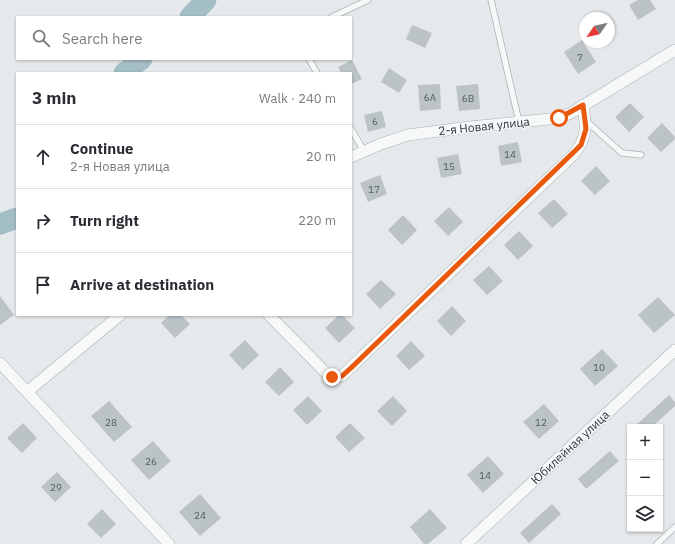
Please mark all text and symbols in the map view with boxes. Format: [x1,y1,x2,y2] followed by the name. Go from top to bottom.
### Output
[579,12,615,48] north arrow
[16,16,352,60] search box
[30,27,52,49] icon: search
[62,29,142,48] text: Search here
[577,51,583,64] house number: 7
[32,87,76,109] text: 3 min
[259,90,336,107] text: Walk · 240 m
[424,91,437,104] house number: 6А
[462,92,474,105] house number: 6В
[550,109,568,127] route start
[437,114,531,138] street label: 2-я Новая улица
[372,115,378,128] house number: 6
[70,139,134,158] text: Continue
[32,146,54,168] icon: ahead
[306,148,336,165] text: 20 m
[504,148,516,161] house number: 14
[70,158,170,175] text: 2-я Новая улица
[443,160,455,173] house number: 15
[368,183,380,196] house number: 17
[32,210,54,232] icon: right
[70,211,139,230] text: Turn right
[298,212,336,229] text: 220 m
[32,274,54,296] icon: arrive
[70,275,214,294] text: Arrive at destination
[593,361,605,374] house number: 10
[323,368,341,386] route end
[528,406,613,487] street label: Юбилейная улица
[105,416,117,429] house number: 28
[535,416,547,429] house number: 12
[627,424,663,532] map controls
[627,424,663,460] button: +
[145,455,157,468] house number: 26
[627,460,663,496] button: −
[479,469,491,482] house number: 14
[50,481,62,494] house number: 29
[627,496,663,532] button: layers
[194,509,206,522] house number: 24

